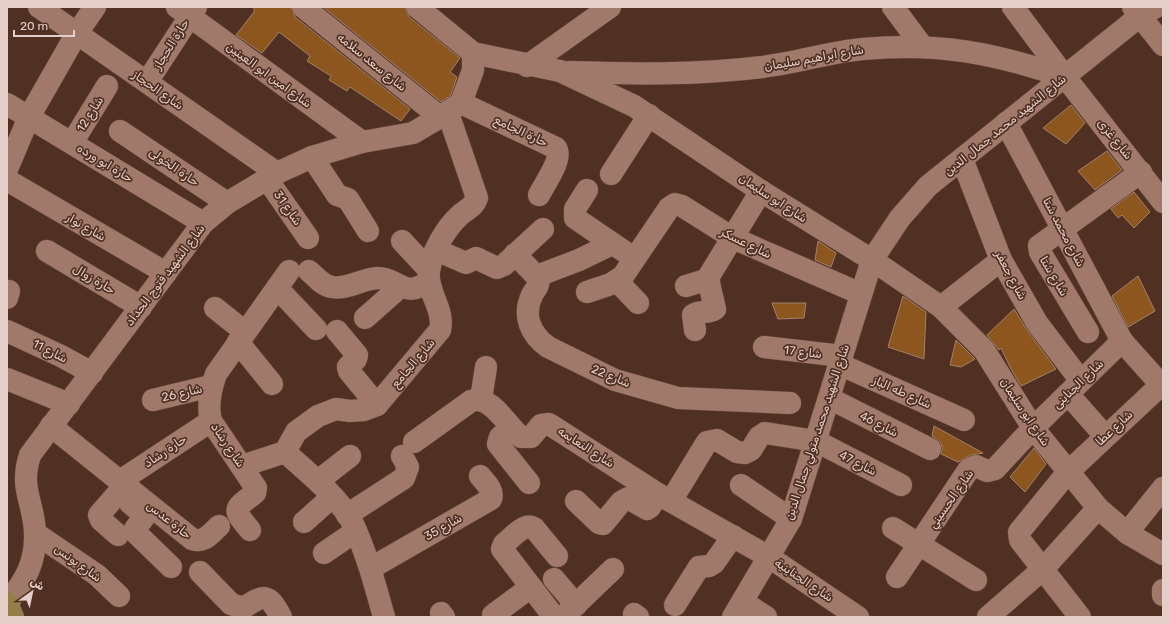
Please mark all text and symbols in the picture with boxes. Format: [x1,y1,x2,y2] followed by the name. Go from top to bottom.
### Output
[14,12,74,38] scale bar
[149,16,193,73] street label: حارة الحجاز
[20,19,48,33] text: 20 m
[333,30,409,96] street label: شارع سعد سلامه
[223,39,314,112] street label: شارع امين ابو العينين
[763,42,865,76] street label: شارع ابراهيم سليمان
[128,67,186,114] street label: شارع الحجاز
[941,71,1070,180] street label: شارع الشهيد محمد جمال الدين
[74,94,108,135] street label: شارع 12
[491,112,550,151] street label: حارة الجامع
[1093,116,1136,163] street label: شارع غزى
[74,141,135,186] street label: حارة ابو ورده
[146,145,202,190] street label: حارة الخولى
[735,171,810,227] street label: شارع ابو سليمان
[269,188,305,229] street label: شارع 31
[1038,195,1088,270] street label: شارع محمد شتا
[62,210,108,246] street label: شارع نوار
[122,221,209,330] street label: شارع الشهيد فتوح الحداد
[716,224,774,263] street label: شارع عسكر
[990,247,1030,303] street label: شارع جعفر
[1035,253,1071,300] street label: شارع شتا
[70,261,118,298] street label: حارة زوال
[29,336,70,367] street label: شارع 11
[388,336,439,392] street label: شارع الجامع
[782,342,854,522] street label: شارع الشهيد محمد متولي جمال الدين
[783,343,823,363] street label: شارع 17
[1050,356,1108,413] street label: شارع الجناينى
[589,362,633,392] street label: شارع 22
[869,372,934,413] street label: شارع طه الباز
[996,375,1053,450] street label: شارع ابو سليمان
[160,382,204,406] street label: شارع 26
[1093,407,1137,450] street label: شارع عطا
[856,408,901,441] street label: شارع 46
[206,420,248,471] street label: شارع رشاد
[554,423,617,472] street label: شارع النعايمه
[141,432,190,471] street label: حارة رشاد
[836,448,879,480] street label: شارع 47
[926,467,978,532] street label: شارع الحسيني
[143,498,194,543] street label: حارة عدس
[422,511,465,545] street label: شارع 35
[51,541,104,586] street label: شارع يونس
[771,555,836,606] street label: شارع الجناينية
[12,572,52,612] north arrow
[28,575,47,593] text: ش

